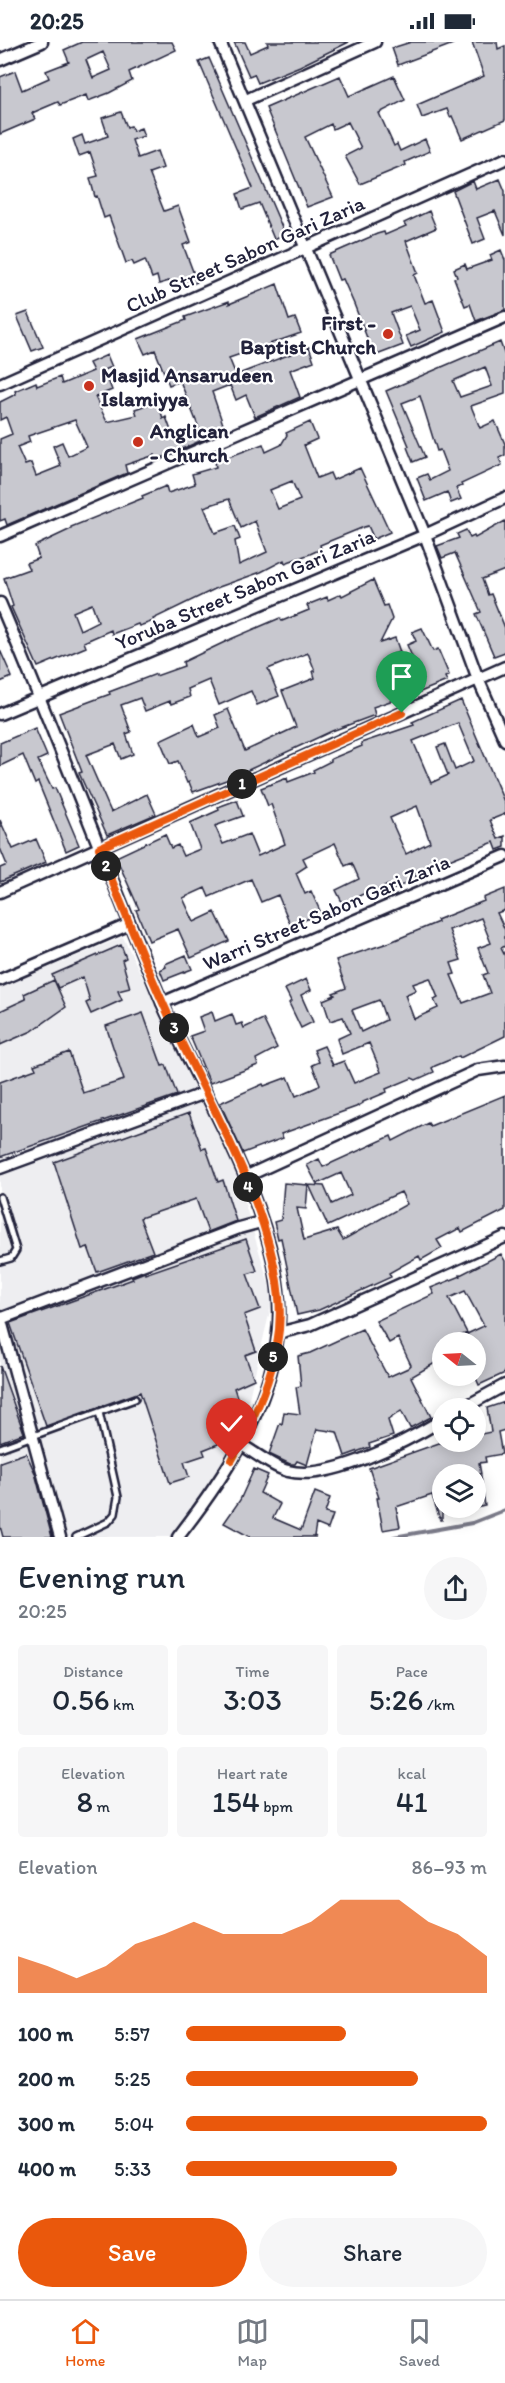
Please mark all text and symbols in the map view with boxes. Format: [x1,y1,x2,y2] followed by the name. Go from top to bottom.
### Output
[30,8,84,35] text: 20:25
[122,190,368,318] street label: Club Street Sabon Gari Zaria
[240,310,377,360] place label: First - Baptist Church
[381,327,395,341] marker: First - Baptist Church
[101,362,274,412] place label: Masjid Ansarudeen Islamiyya
[82,379,96,393] marker: Masjid Ansarudeen Islamiyya
[149,418,229,467] place label: Anglican - Church
[131,435,145,449] marker: Anglican - Church
[111,523,379,655] street label: Yoruba Street Sabon Gari Zaria
[376,651,427,713] pin
[385,660,418,693] icon: arrive
[227,769,257,799] pin: 1
[238,774,246,793] text: 1
[199,849,453,975] street label: Warri Street Sabon Gari Zaria
[91,851,121,881] pin: 2
[102,856,110,875] text: 2
[159,1013,189,1043] pin: 3
[170,1018,178,1037] text: 3
[233,1172,263,1202] pin: 4
[243,1177,253,1196] text: 4
[432,1332,486,1386] north arrow
[432,1332,486,1518] map controls
[258,1342,288,1372] pin: 5
[269,1347,277,1366] text: 5
[206,1398,257,1460] pin
[432,1398,486,1452] button: locate
[215,1407,248,1440] icon: check
[432,1464,486,1518] button: layers
[18,1557,185,1596] text: Evening run
[424,1557,487,1620] button: share
[18,1599,67,1623] text: 20:25
[63,1662,123,1681] text: Distance
[235,1662,270,1681] text: Time
[396,1662,428,1681] text: Pace
[52,1681,110,1718] text: 0.56
[223,1681,282,1718] text: 3:03
[369,1681,423,1718] text: 5:26
[110,1695,134,1714] text: km
[423,1695,455,1714] text: /km
[61,1764,125,1783] text: Elevation
[217,1764,288,1783] text: Heart rate
[398,1764,426,1783] text: kcal
[76,1783,93,1820] text: 8
[212,1783,260,1820] text: 154
[396,1783,428,1820] text: 41
[93,1797,110,1816] text: m
[260,1797,293,1816] text: bpm
[18,1855,97,1879] text: Elevation
[412,1855,487,1879] text: 86–93 m
[18,2022,73,2046] text: 100 m
[114,2022,150,2046] text: 5:57
[18,2067,74,2091] text: 200 m
[114,2067,150,2091] text: 5:25
[18,2112,75,2136] text: 300 m
[114,2112,154,2136] text: 5:04
[18,2157,76,2181] text: 400 m
[114,2157,151,2181] text: 5:33
[18,2218,247,2287] button: Save
[259,2218,487,2287] button: Share
[65,2315,105,2370] tab: Home
[236,2315,269,2370] tab: Map
[399,2315,440,2370] tab: Saved

